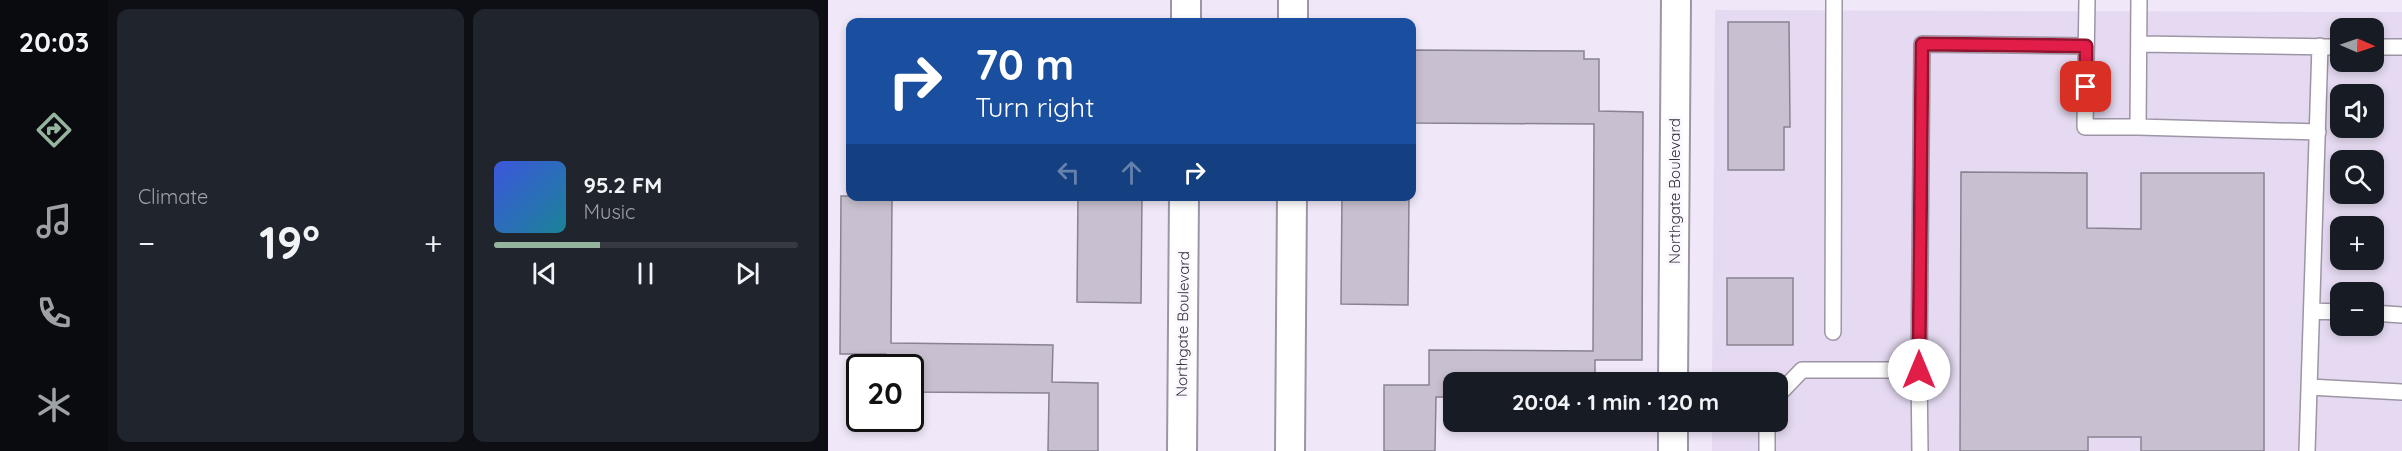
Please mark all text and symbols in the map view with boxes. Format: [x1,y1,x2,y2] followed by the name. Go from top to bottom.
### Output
[2330,18,2384,72] north arrow
[2330,18,2384,336] map controls
[19,25,89,59] text: 20:03
[975,38,1074,91] text: 70 m
[876,42,954,120] icon: right
[2060,61,2111,112] pin
[2069,70,2102,103] icon: arrive
[2330,84,2384,138] button: sound
[975,90,1094,124] text: Turn right
[33,109,75,151] icon: directions
[1665,118,1684,264] street label: Northgate Boulevard
[2330,150,2384,204] button: search
[1052,156,1085,189] icon: left
[1115,156,1148,189] icon: ahead
[1178,156,1211,189] icon: right
[584,171,662,199] text: 95.2 FM
[138,184,208,209] text: Climate
[584,199,635,224] text: Music
[33,200,75,242] icon: music
[259,214,320,270] text: 19°
[2330,216,2384,270] button: +
[138,222,155,263] text: −
[424,222,442,263] text: +
[1172,251,1193,397] street label: Northgate Boulevard
[528,257,561,290] icon: previous
[629,257,662,290] icon: pause
[731,257,764,290] icon: next
[2330,282,2384,336] button: −
[33,292,75,334] icon: phone
[1887,338,1951,402] position arrow
[846,354,924,432] speed limit sign: 20
[33,384,75,426] icon: climate
[1512,388,1719,416] text: 20:04 · 1 min · 120 m

